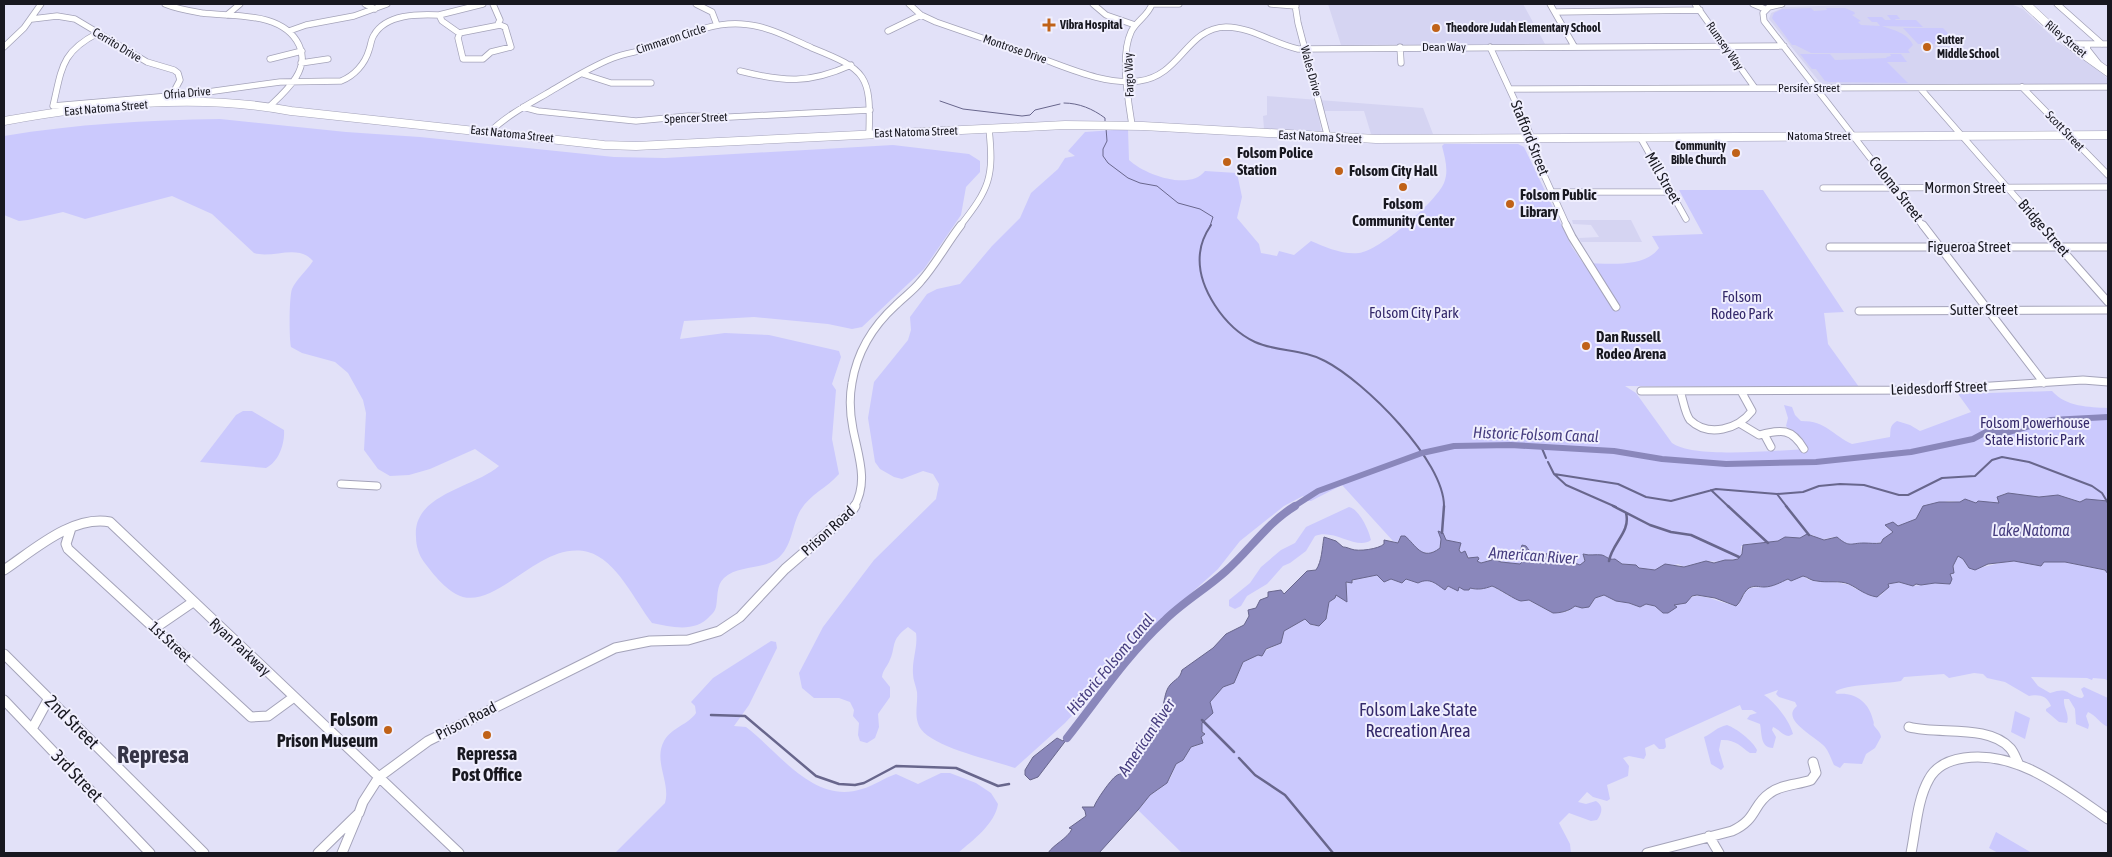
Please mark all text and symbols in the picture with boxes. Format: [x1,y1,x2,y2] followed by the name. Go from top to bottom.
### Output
[1042,18,1056,32] marker: Vibra Hospital
[1059,18,1123,32] place label: Vibra Hospital
[2042,18,2090,61] street label: Riley Street
[1703,19,1747,73] street label: Rumsey Way
[634,21,708,57] street label: Cimmaron Circle
[1446,21,1601,35] place label: Theodore Judah Elementary School
[1430,22,1442,34] marker: Theodore Judah Elementary School
[90,25,144,65] street label: Cerrito Drive
[981,32,1049,66] street label: Montrose Drive
[1937,33,2000,61] place label: Sutter Middle School
[1422,40,1466,54] street label: Dean Way
[1921,41,1933,53] marker: Sutter Middle School
[1298,44,1324,98] street label: Wales Drive
[1121,53,1137,97] street label: Fargo Way
[1778,81,1841,95] street label: Persifer Street
[163,84,211,102] street label: Ofria Drive
[64,97,149,119] street label: East Natoma Street
[1508,98,1553,178] street label: Stafford Street
[2043,108,2088,154] street label: Scott Street
[664,110,728,126] street label: Spencer Street
[470,123,555,145] street label: East Natoma Street
[874,124,959,140] street label: East Natoma Street
[1278,128,1363,146] street label: East Natoma Street
[1787,129,1851,143] street label: Natoma Street
[1671,139,1726,167] place label: Community Bible Church
[1237,144,1313,178] place label: Folsom Police Station
[1730,147,1742,159] marker: Community Bible Church
[1642,149,1685,206] street label: Mill Street
[1866,153,1927,224] street label: Coloma Street
[1221,156,1233,168] marker: Folsom Police Station
[1349,162,1438,179] place label: Folsom City Hall
[1333,165,1345,177] marker: Folsom City Hall
[1924,179,2006,196] street label: Mormon Street
[1397,181,1409,193] marker: Folsom Community Center
[1520,186,1597,220] place label: Folsom Public Library
[1352,195,1455,229] place label: Folsom Community Center
[2015,196,2074,260] street label: Bridge Street
[1504,198,1516,210] marker: Folsom Public Library
[1927,238,2011,255] street label: Figueroa Street
[1711,288,1774,322] park label: Folsom Rodeo Park
[1950,301,2018,318] street label: Sutter Street
[1369,304,1459,321] park label: Folsom City Park
[1596,328,1666,362] place label: Dan Russell Rodeo Arena
[1580,340,1592,352] marker: Dan Russell Rodeo Arena
[1890,377,1988,398] street label: Leidesdorff Street
[1980,414,2090,448] park label: Folsom Powerhouse State Historic Park
[1473,423,1599,445] water label: Historic Folsom Canal
[798,502,858,559] street label: Prison Road
[1992,521,2070,539] water label: Lake Natoma
[1487,543,1579,567] water label: American River
[1063,610,1157,718] water label: Historic Folsom Canal
[206,614,274,679] street label: Ryan Parkway
[146,618,195,665] street label: 1st Street
[41,690,104,753] street label: 2nd Street
[1113,694,1179,780] water label: American River
[433,698,499,743] street label: Prison Road
[1359,699,1477,741] park label: Folsom Lake State Recreation Area
[277,709,378,751] place label: Folsom Prison Museum
[382,724,394,736] marker: Folsom Prison Museum
[481,729,493,741] marker: Repressa Post Office
[117,741,189,768] district label: Represa
[452,743,522,785] place label: Repressa Post Office
[47,745,107,806] street label: 3rd Street

